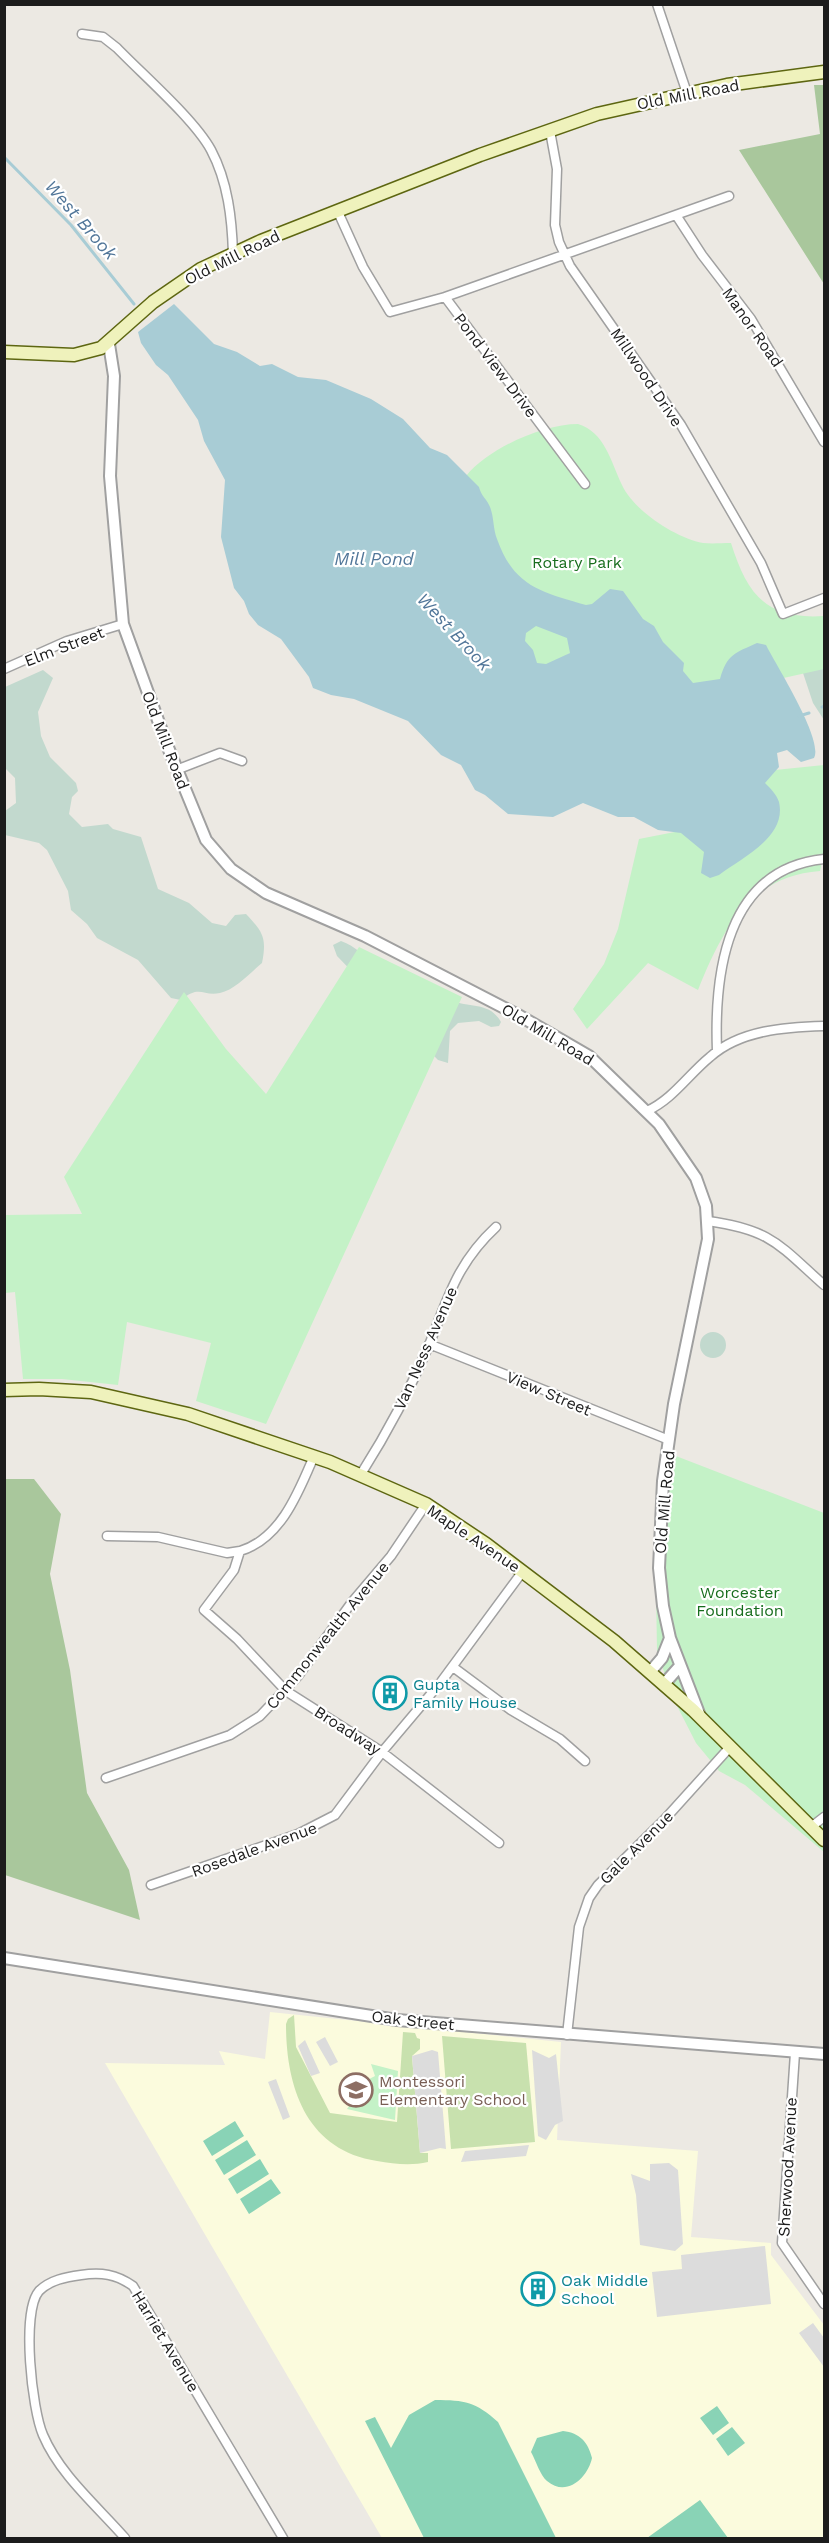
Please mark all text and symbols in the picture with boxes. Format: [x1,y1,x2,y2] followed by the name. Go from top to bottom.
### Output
[635,75,741,114] street label: Old Mill Road
[41,176,122,265] water label: West Brook
[181,226,283,289] street label: Old Mill Road
[718,284,787,371] street label: Manor Road
[450,309,541,421] street label: Pond View Drive
[607,324,687,430] street label: Millwood Drive
[334,548,415,569] water label: Mill Pond
[532,553,622,572] park label: Rotary Park
[413,588,496,676] water label: West Brook
[22,622,107,670] street label: Elm Street
[138,688,193,792] street label: Old Mill Road
[498,999,597,1069] street label: Old Mill Road
[390,1284,461,1413] street label: Van Ness Avenue
[504,1367,594,1420] street label: View Street
[651,1449,678,1555] street label: Old Mill Road
[424,1500,524,1577] street label: Maple Avenue
[262,1558,393,1713] street label: Commonwealth Avenue
[696,1583,784,1620] park label: Worcester Foundation
[372,1675,408,1711] building icon: Gupta Family House
[413,1675,517,1712] place label: Gupta Family House
[311,1702,385,1759] street label: Broadway
[596,1807,677,1888] street label: Gale Avenue
[189,1818,320,1881] street label: Rosedale Avenue
[370,2007,456,2034] street label: Oak Street
[338,2072,374,2108] school or university icon: Montessori Elementary School
[379,2072,527,2109] place label: Montessori Elementary School
[774,2097,801,2237] street label: Sherwood Avenue
[520,2271,556,2307] building icon: Oak Middle School
[561,2271,648,2308] place label: Oak Middle School
[128,2287,203,2395] street label: Harriet Avenue

